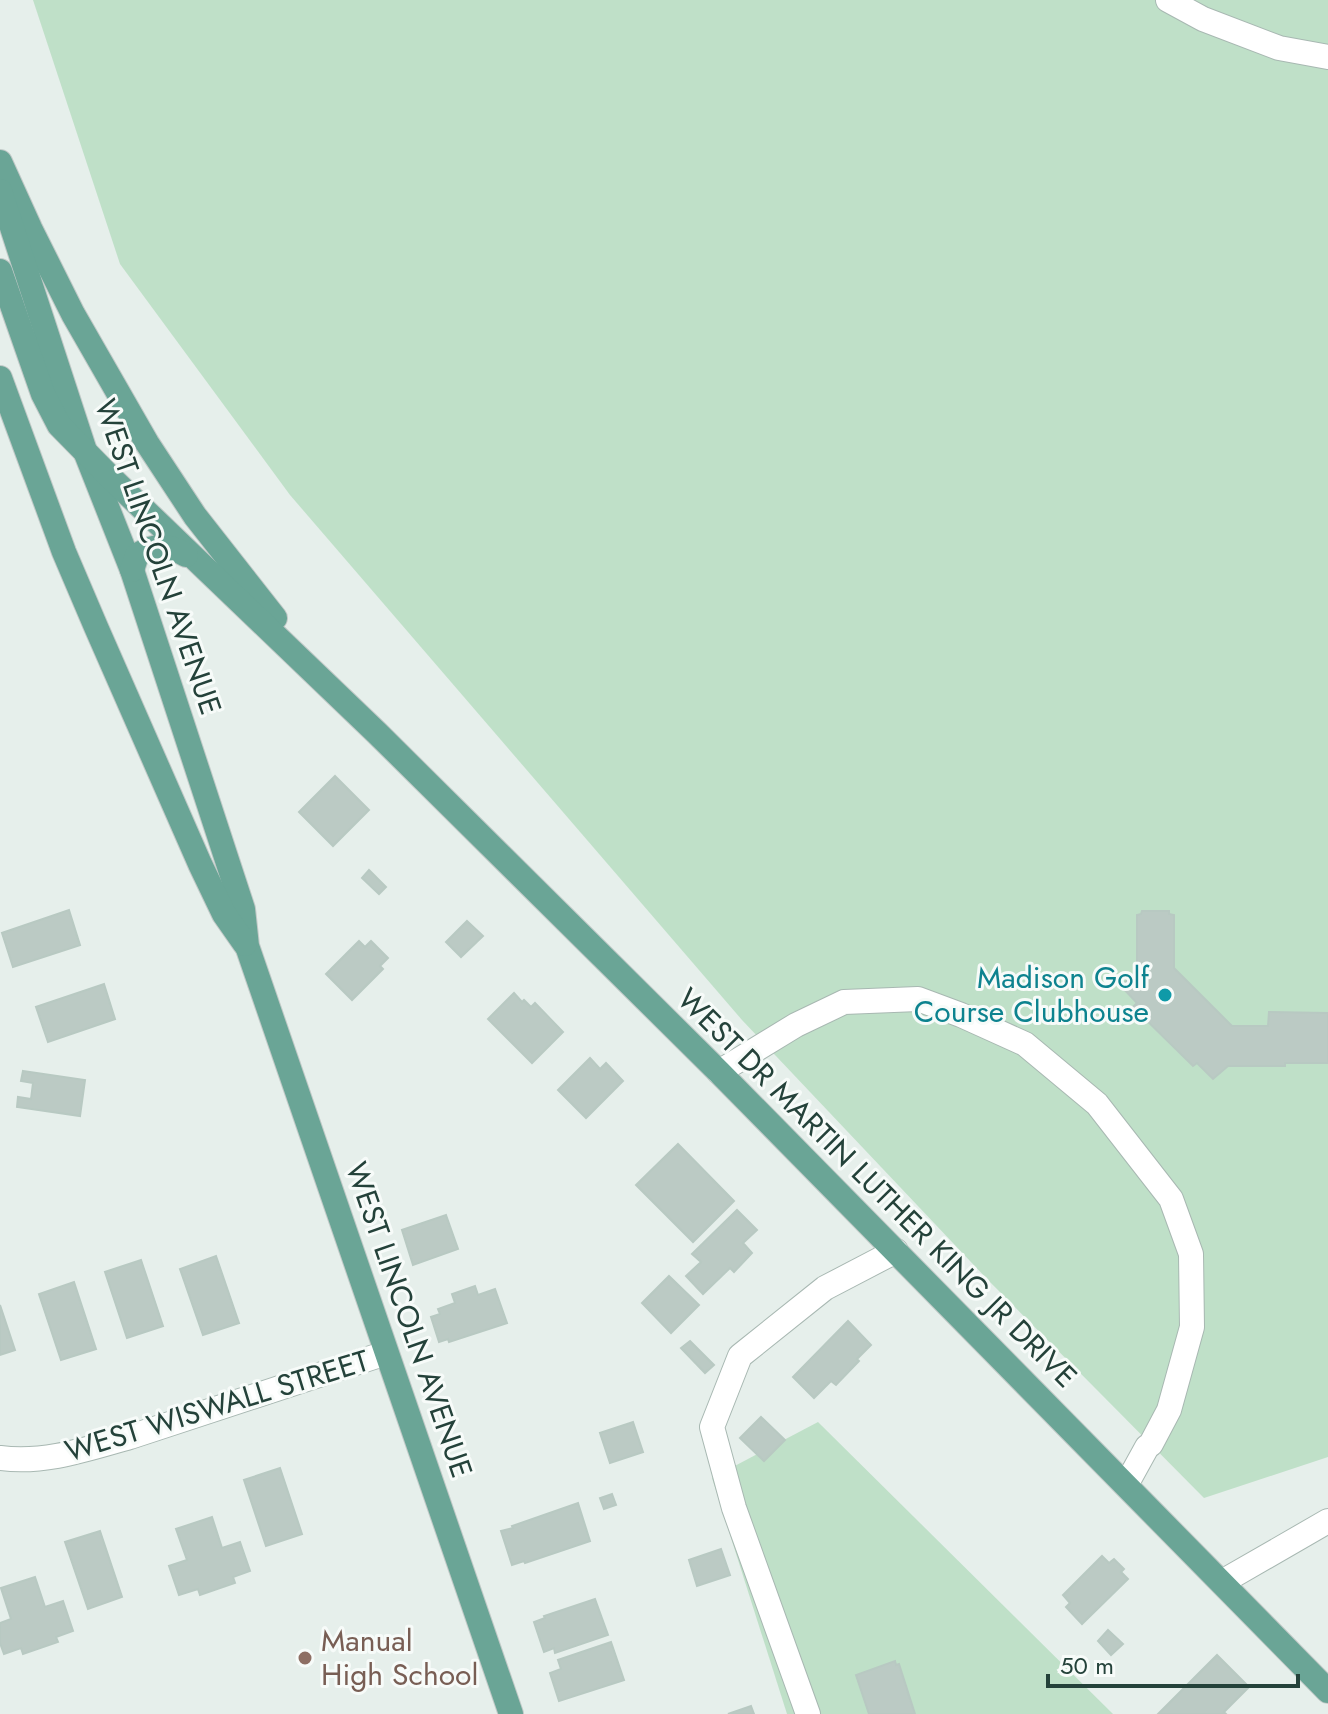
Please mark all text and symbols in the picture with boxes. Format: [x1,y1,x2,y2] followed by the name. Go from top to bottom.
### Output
[84,393,233,720] street label: WEST LINCOLN AVENUE
[914,956,1150,1033] place label: Madison Golf Course Clubhouse
[668,978,1087,1397] street label: WEST DR MARTIN LUTHER KING JR DRIVE
[1156,986,1174,1004] marker: Madison Golf Course Clubhouse
[335,1156,484,1483] street label: WEST LINCOLN AVENUE
[60,1339,374,1472] street label: WEST WISWALL STREET
[321,1619,478,1696] place label: Manual High School
[1048,1638,1298,1688] scale bar
[1060,1648,1114,1683] text: 50 m
[296,1649,314,1667] marker: Manual High School

